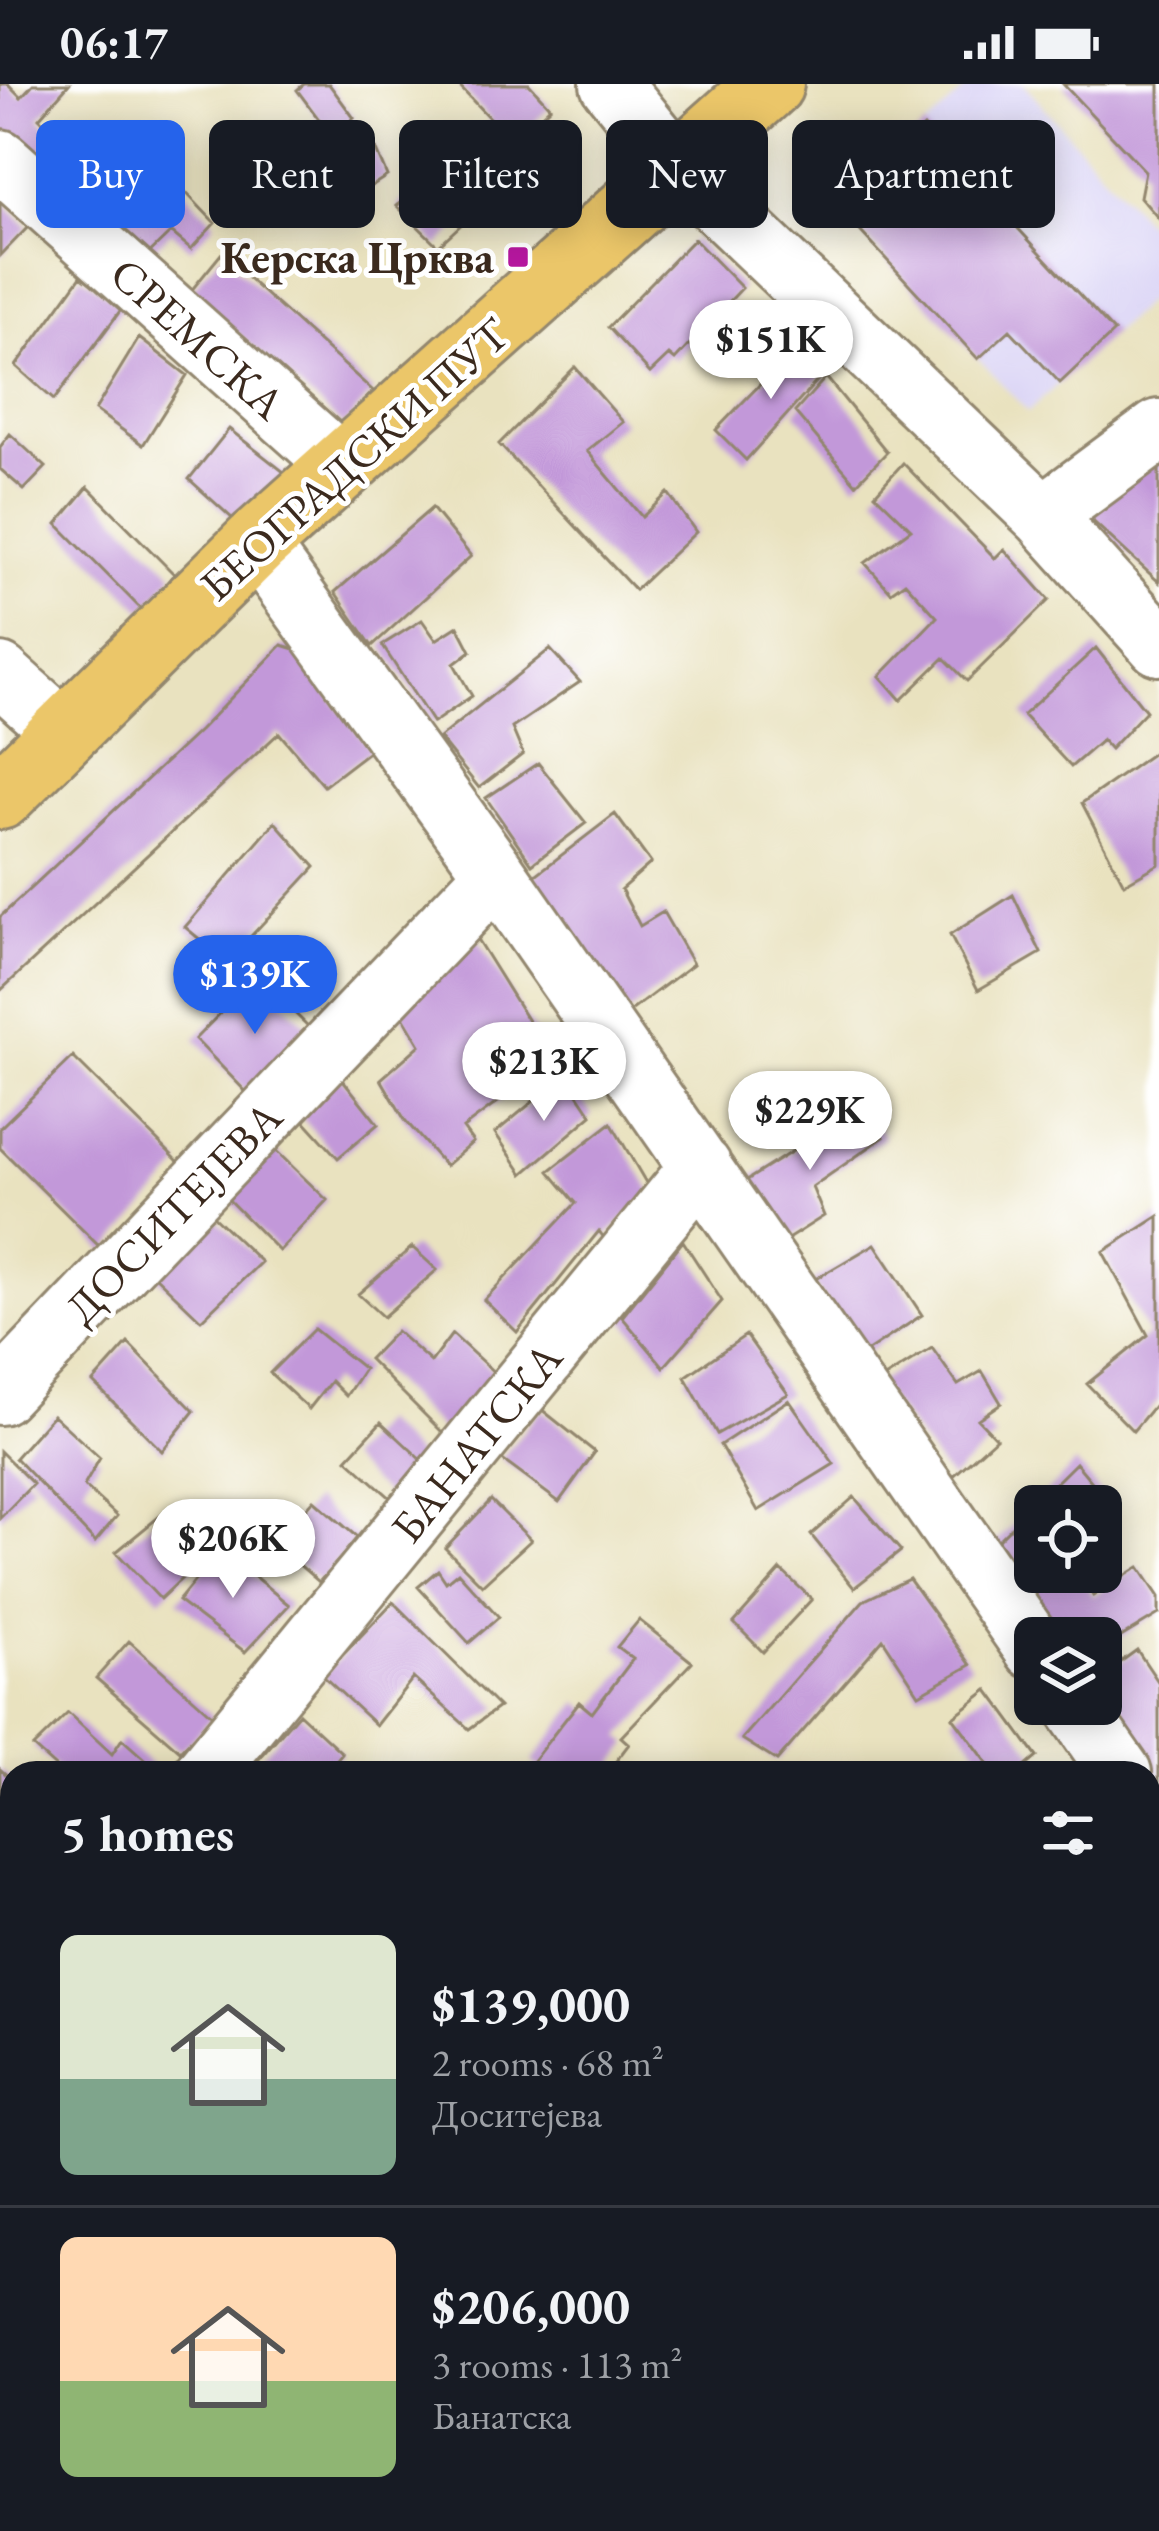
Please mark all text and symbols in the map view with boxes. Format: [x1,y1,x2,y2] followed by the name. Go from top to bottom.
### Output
[60,13,168,71] text: 06:17
[36,120,185,228] chip: Buy
[209,120,375,228] chip: Rent
[399,120,582,228] chip: Filters
[606,120,768,228] chip: New
[792,120,1055,228] chip: Apartment
[220,228,494,286] place label: Керска Црква
[98,244,298,432] street label: СРЕМСКА
[505,244,531,270] marker: Керска Црква
[687,300,855,402] pin: $151K
[187,304,521,613] street label: БЕОГРАДСКИ ПУТ
[716,313,826,364] text: $151K
[171,935,339,1037] pin: $139K
[200,948,310,999] text: $139K
[460,1022,628,1124] pin: $213K
[489,1035,599,1086] text: $213K
[726,1071,894,1173] pin: $229K
[755,1084,865,1135] text: $229K
[52,1088,294,1336] street label: ДОСИТЕЈЕВА
[377,1329,575,1554] street label: БАНАТСКА
[1014,1485,1122,1725] map controls
[1014,1485,1122,1593] button: locate
[149,1499,317,1601] pin: $206K
[178,1512,288,1563] text: $206K
[1014,1617,1122,1725] button: layers
[60,1800,234,1866] text: 5 homes
[1035,1800,1101,1866] icon: filters
[432,1971,630,2037] text: $139,000
[156,1983,300,2127] icon: home
[432,2037,664,2088] text: 2 rooms · 68 m²
[432,2088,602,2139] text: Доситејева
[432,2273,630,2339] text: $206,000
[156,2285,300,2429] icon: home
[432,2339,683,2390] text: 3 rooms · 113 m²
[432,2390,571,2441] text: Банатска

